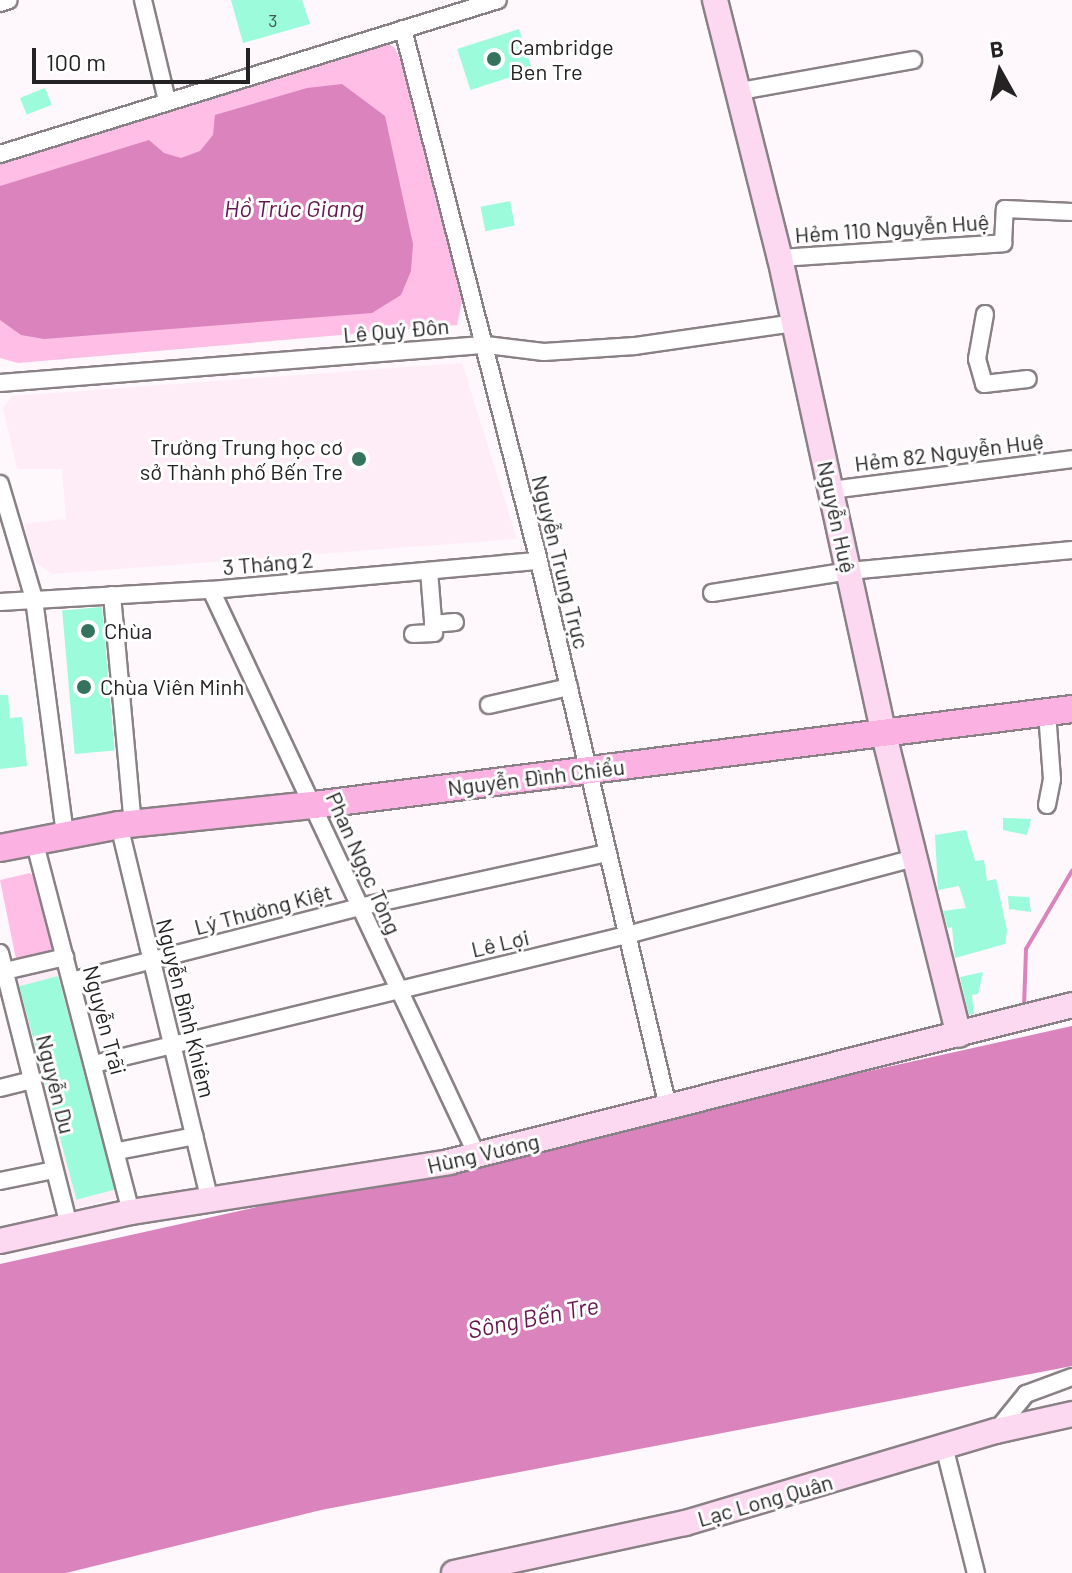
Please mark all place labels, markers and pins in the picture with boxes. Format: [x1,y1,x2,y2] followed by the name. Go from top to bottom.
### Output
[510,33,614,84] place label: Cambridge Ben Tre
[485,50,503,68] marker: Cambridge Ben Tre
[140,433,343,484] place label: Trường Trung học cơ sở Thành phố Bến Tre
[350,450,368,468] marker: Trường Trung học cơ sở Thành phố Bến Tre
[104,618,152,644] place label: Chùa
[79,622,97,640] marker: Chùa
[100,674,244,700] place label: Chùa Viên Minh
[75,678,93,696] marker: Chùa Viên Minh

